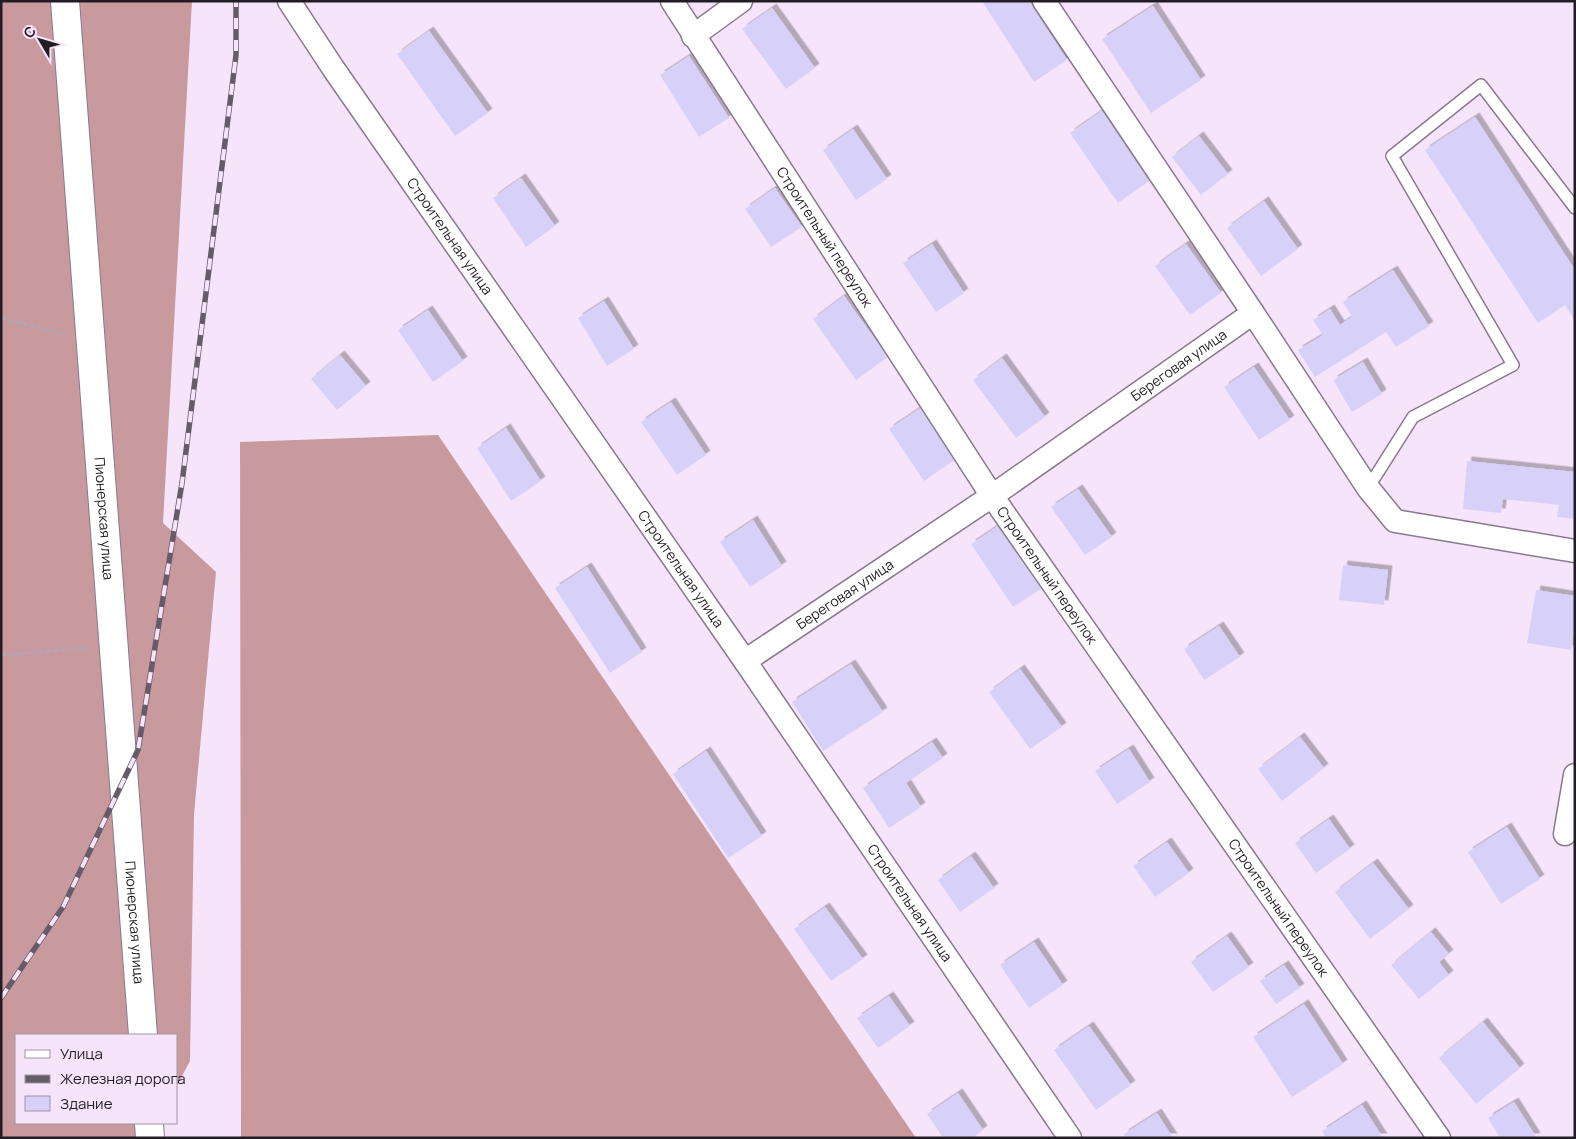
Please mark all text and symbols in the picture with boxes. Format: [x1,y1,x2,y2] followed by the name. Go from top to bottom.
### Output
[15,15,65,65] north arrow
[19,22,40,42] text: С
[773,163,878,311] street label: Строительный переулок
[403,174,498,298] street label: Строительная улица
[1127,324,1230,405] street label: Береговая улица
[90,456,119,581] street label: Пионерская улица
[993,502,1103,648] street label: Строительный переулок
[634,506,729,631] street label: Строительная улица
[792,555,897,633] street label: Береговая улица
[1224,835,1334,981] street label: Строительный переулок
[863,840,957,965] street label: Строительная улица
[121,860,149,985] street label: Пионерская улица
[15,1034,178,1124] legend
[60,1043,103,1064] text: Улица
[60,1068,185,1089] text: Железная дорога
[60,1093,113,1114] text: Здание

